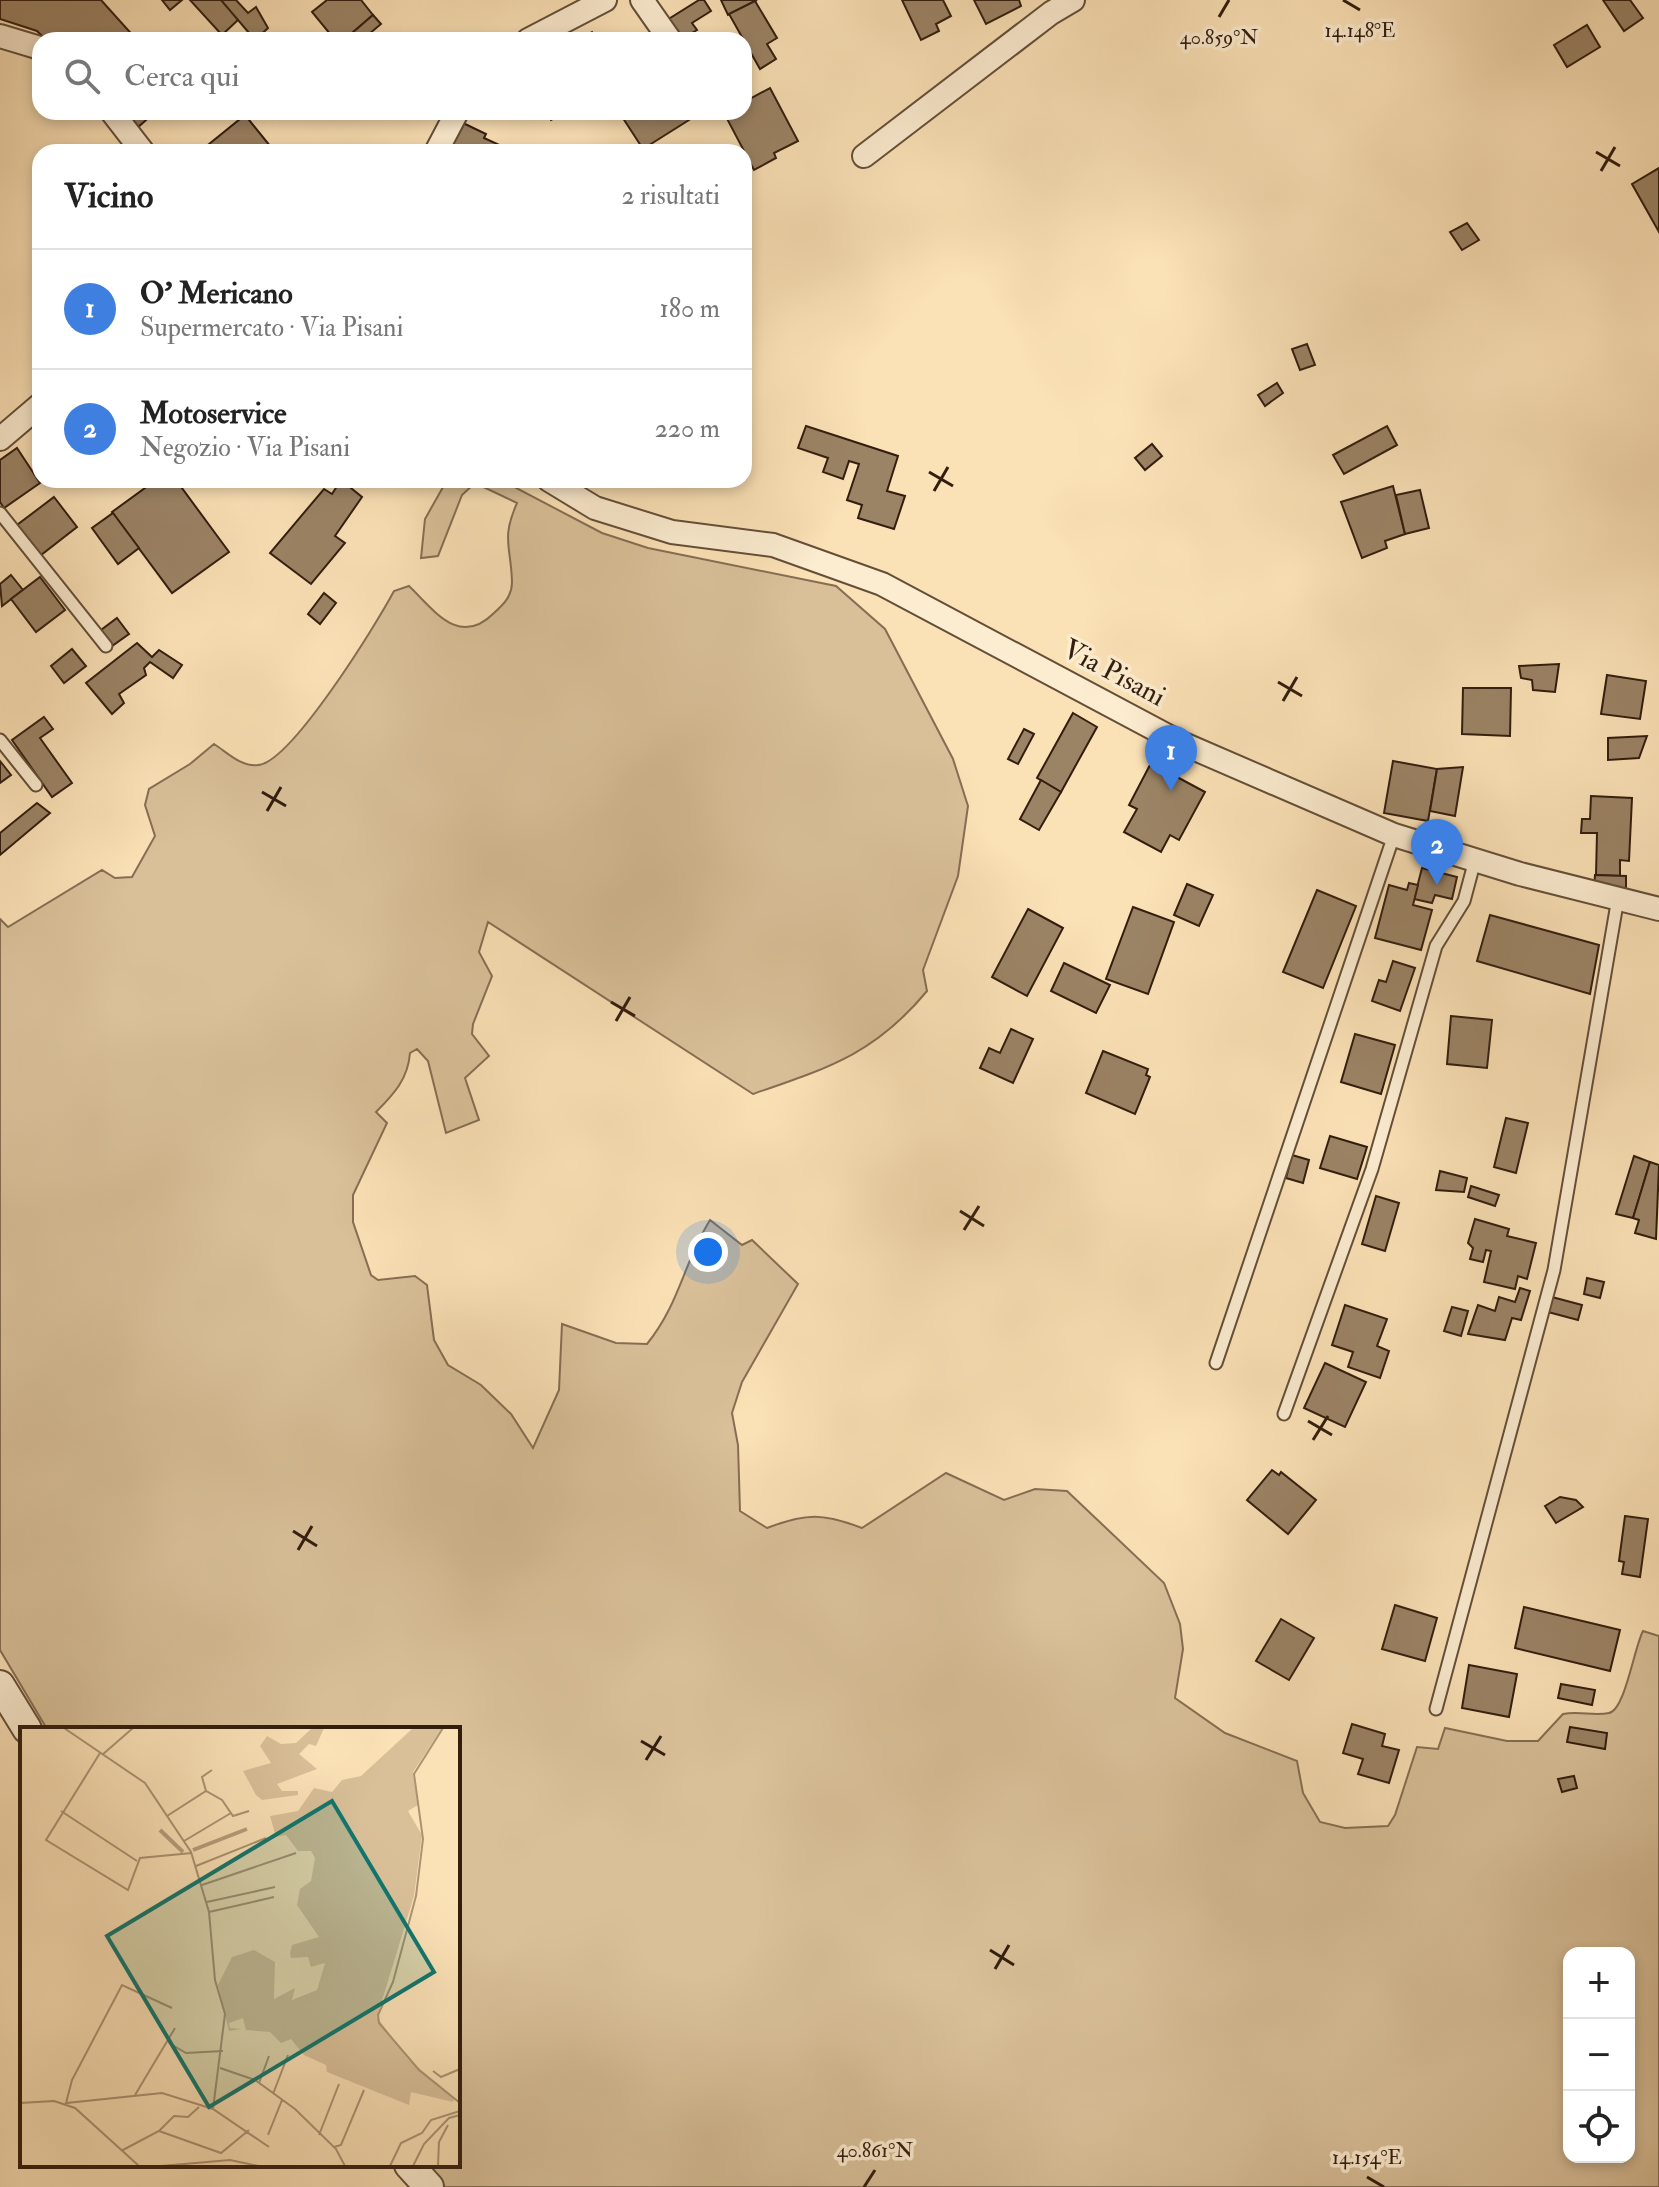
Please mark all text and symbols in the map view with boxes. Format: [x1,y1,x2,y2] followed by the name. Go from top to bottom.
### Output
[1325,18,1396,43] text: 14.148°E
[1180,25,1258,50] text: 40.859°N
[32,32,752,120] search box
[60,54,104,98] icon: search
[124,58,240,95] text: Cerca qui
[64,175,153,218] text: Vicino
[621,180,720,212] text: 2 risultati
[140,275,293,312] text: O' Mericano
[85,293,95,325] text: 1
[660,293,720,325] text: 180 m
[140,312,403,344] text: Supermercato · Via Pisani
[140,395,287,432] text: Motoservice
[83,413,97,445] text: 2
[655,413,720,445] text: 220 m
[140,432,350,464] text: Negozio · Via Pisani
[1057,631,1171,715] street label: Via Pisani
[1145,725,1197,791] pin: 1
[1411,819,1463,885] pin: 2
[688,1232,728,1272] your location
[20,1727,460,2167] inset map
[1563,1947,1635,2163] map controls
[1563,1947,1635,2019] button: +
[1563,2019,1635,2091] button: −
[1563,2091,1635,2163] button: locate
[837,2138,913,2163] text: 40.861°N
[1332,2145,1402,2170] text: 14.154°E

